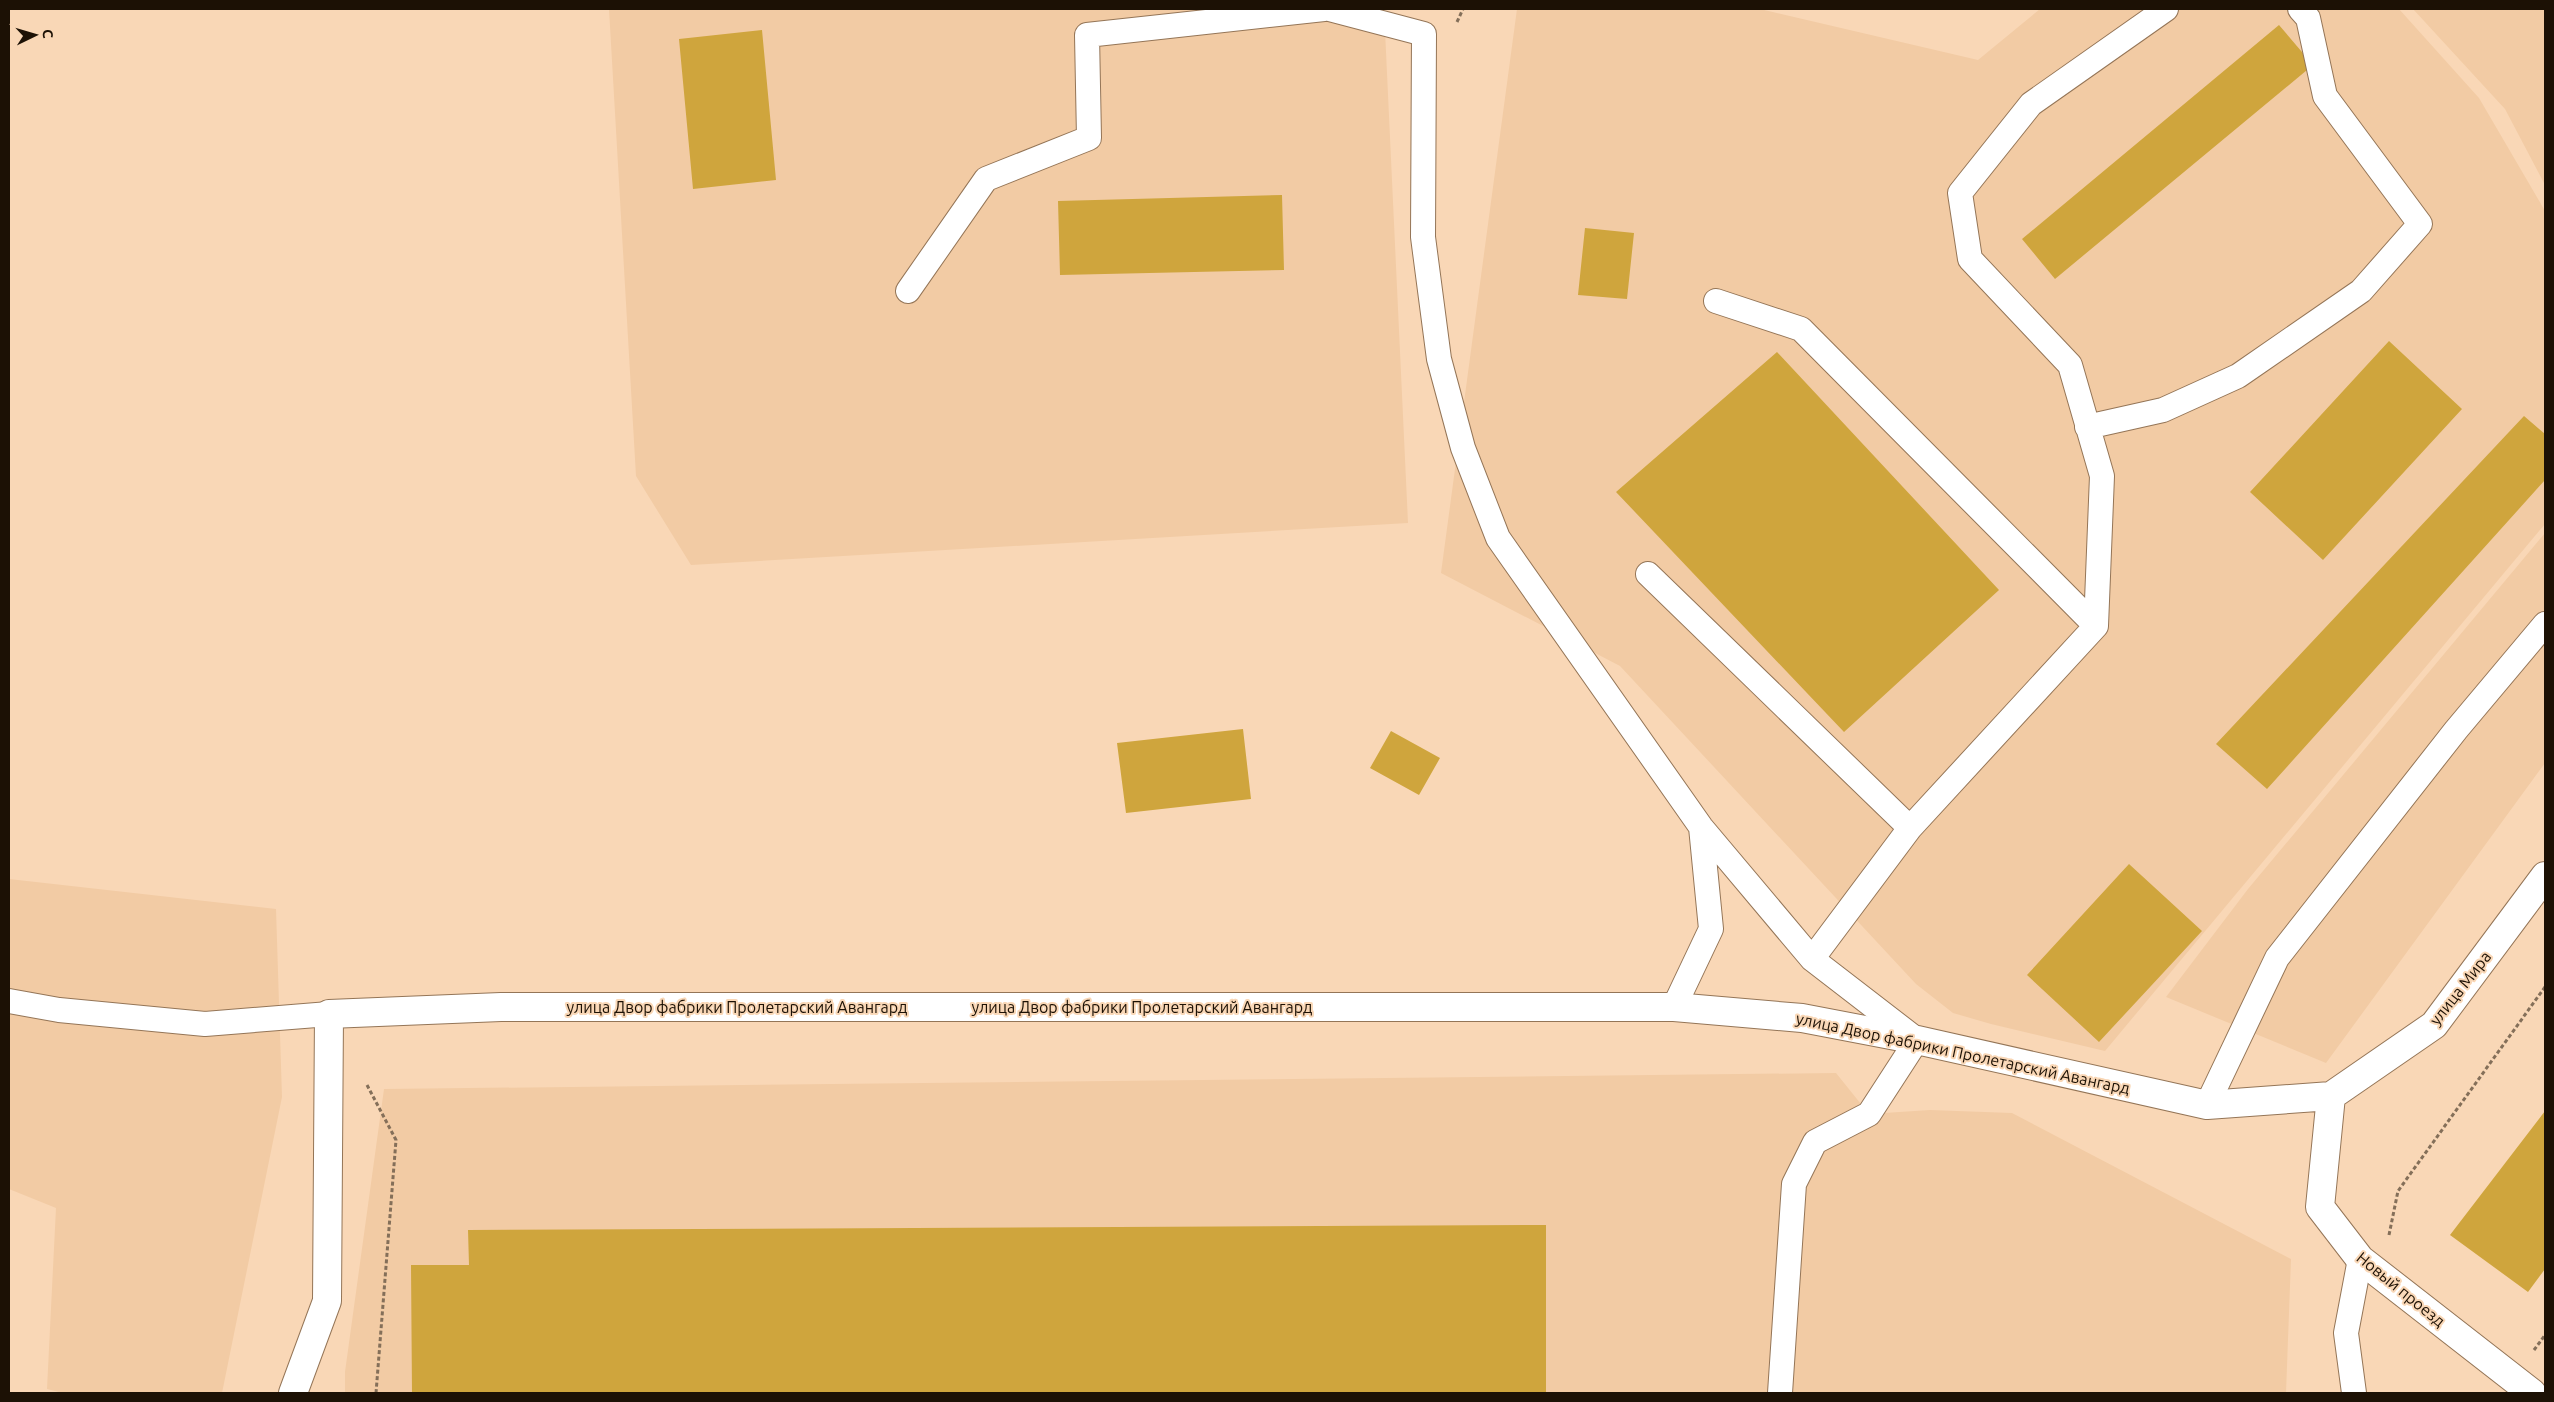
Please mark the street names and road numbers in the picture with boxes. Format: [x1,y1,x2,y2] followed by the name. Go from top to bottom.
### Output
[2426,948,2494,1028] street label: улица Мира
[567,998,907,1016] street label: улица Двор фабрики Пролетарский Авангард
[972,998,1312,1016] street label: улица Двор фабрики Пролетарский Авангард
[1794,1009,2132,1097] street label: улица Двор фабрики Пролетарский Авангард
[2353,1248,2449,1330] street label: Новый проезд

